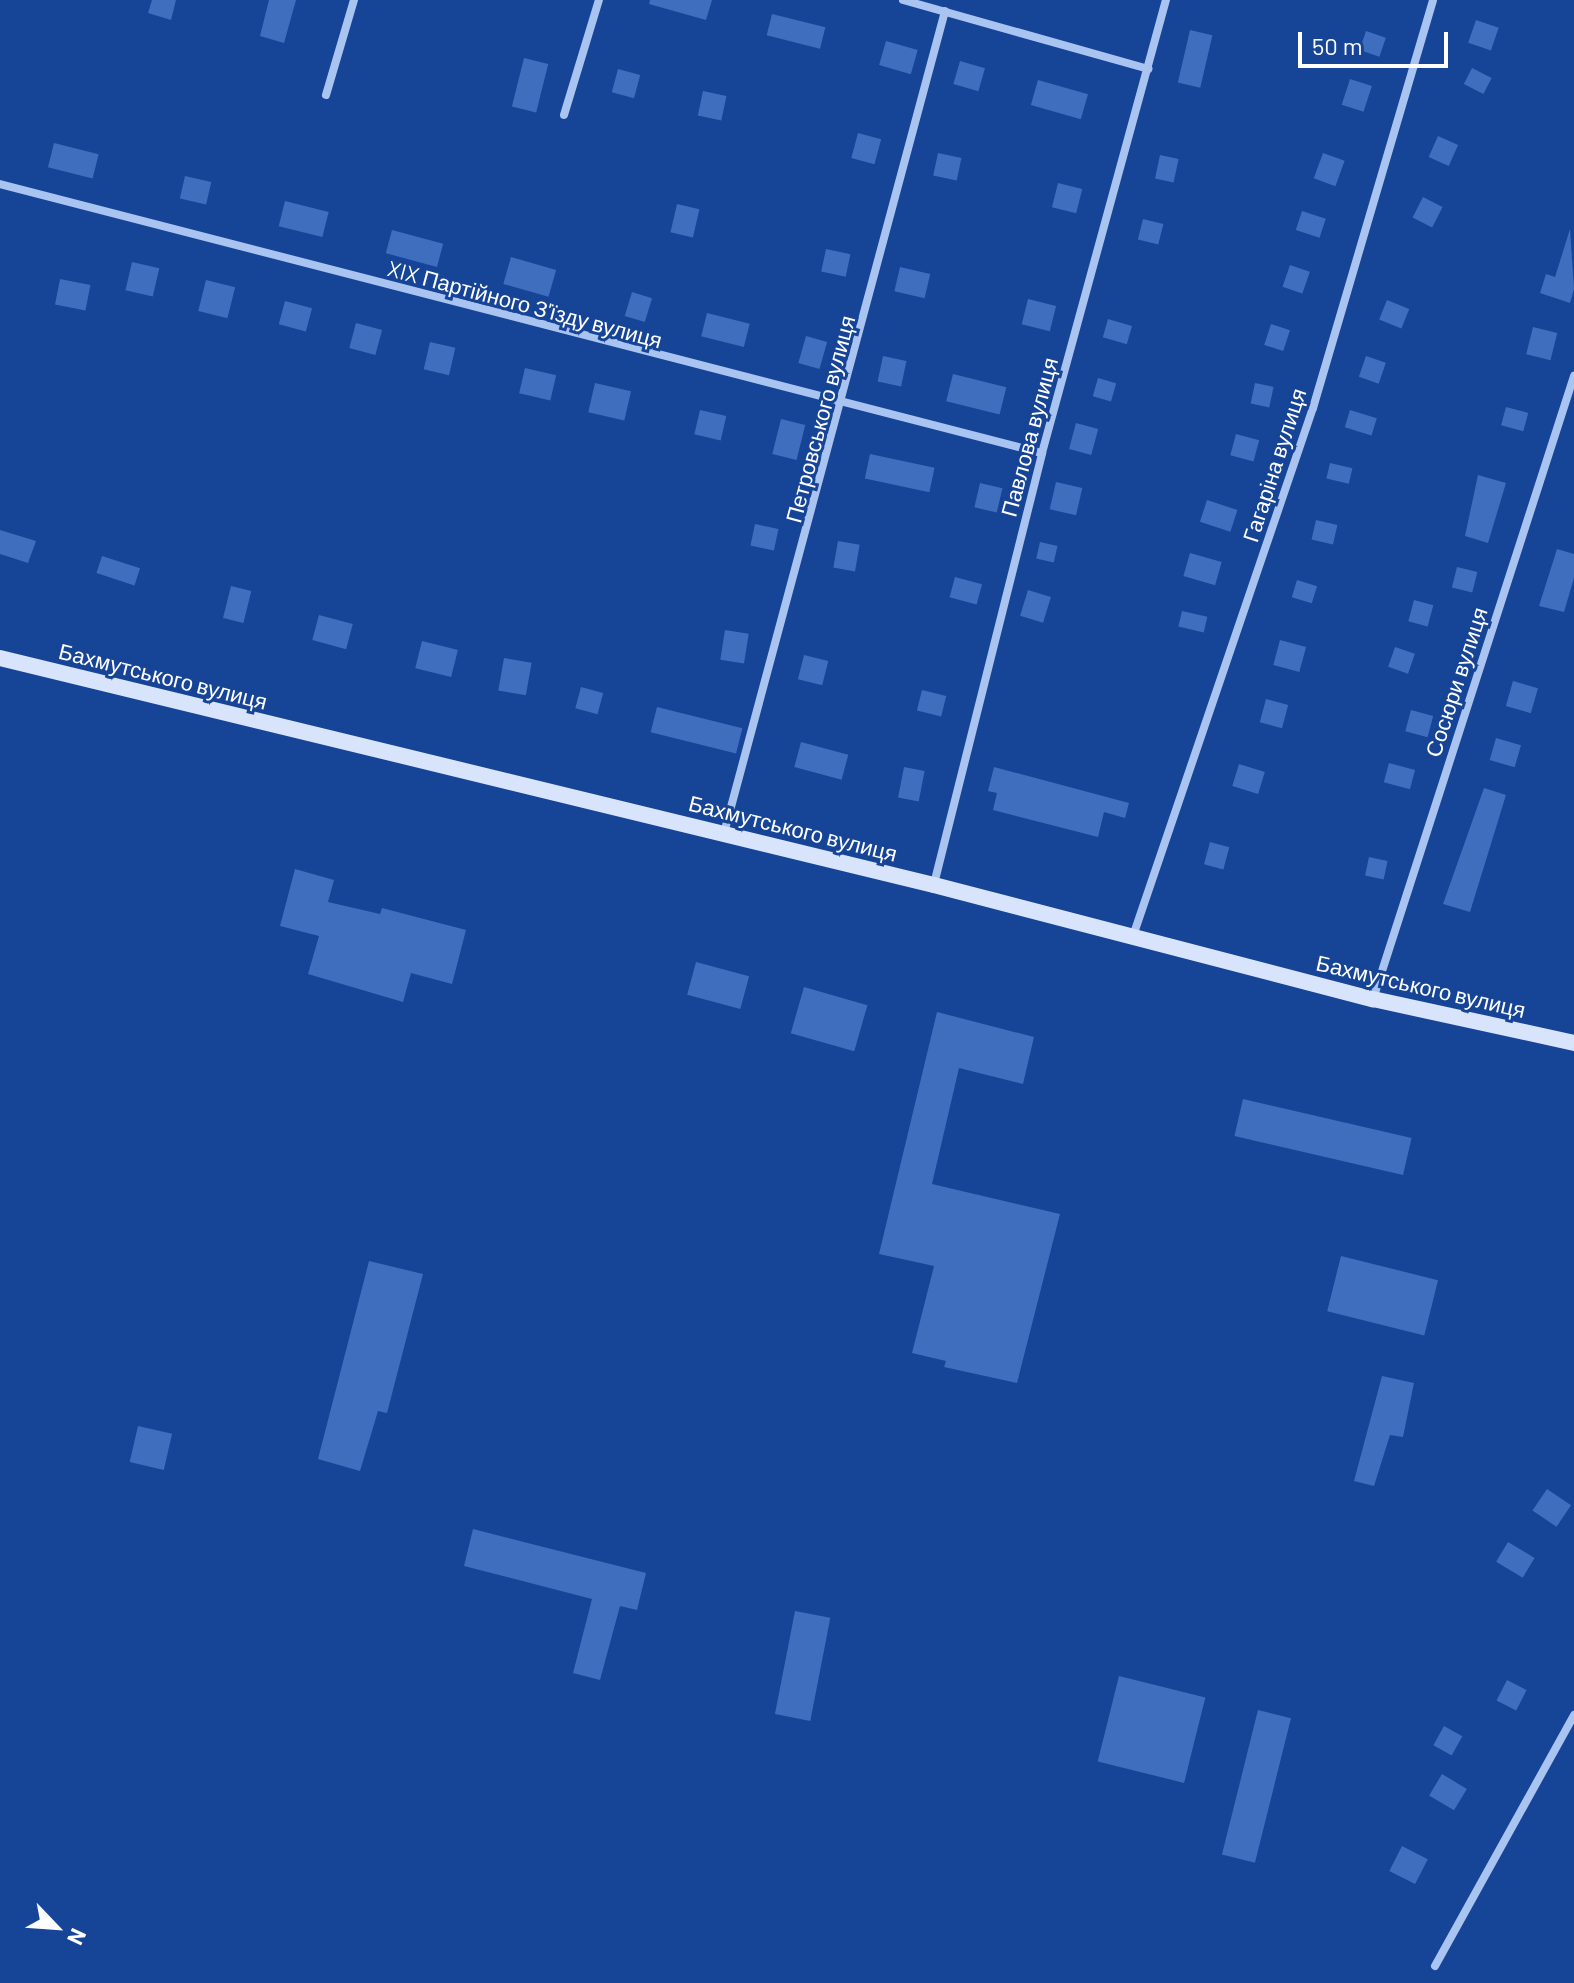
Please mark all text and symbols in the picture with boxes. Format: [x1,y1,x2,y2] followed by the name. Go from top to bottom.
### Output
[1302,16,1452,66] scale bar
[1312,31,1363,60] text: 50 m
[385,255,665,353] street label: XIX Партійного З'їзду вулиця
[780,313,860,525] street label: Петровського вулиця
[995,354,1063,520] street label: Павлова вулиця
[1237,385,1311,545] street label: Гагаріна вулиця
[1419,604,1493,760] street label: Сосюри вулиця
[56,637,270,715] street label: Бахмутського вулиця
[686,789,900,867] street label: Бахмутського вулиця
[1314,949,1528,1023] street label: Бахмутського вулиця
[16,1887,96,1967] north arrow
[63,1925,93,1949] text: N

